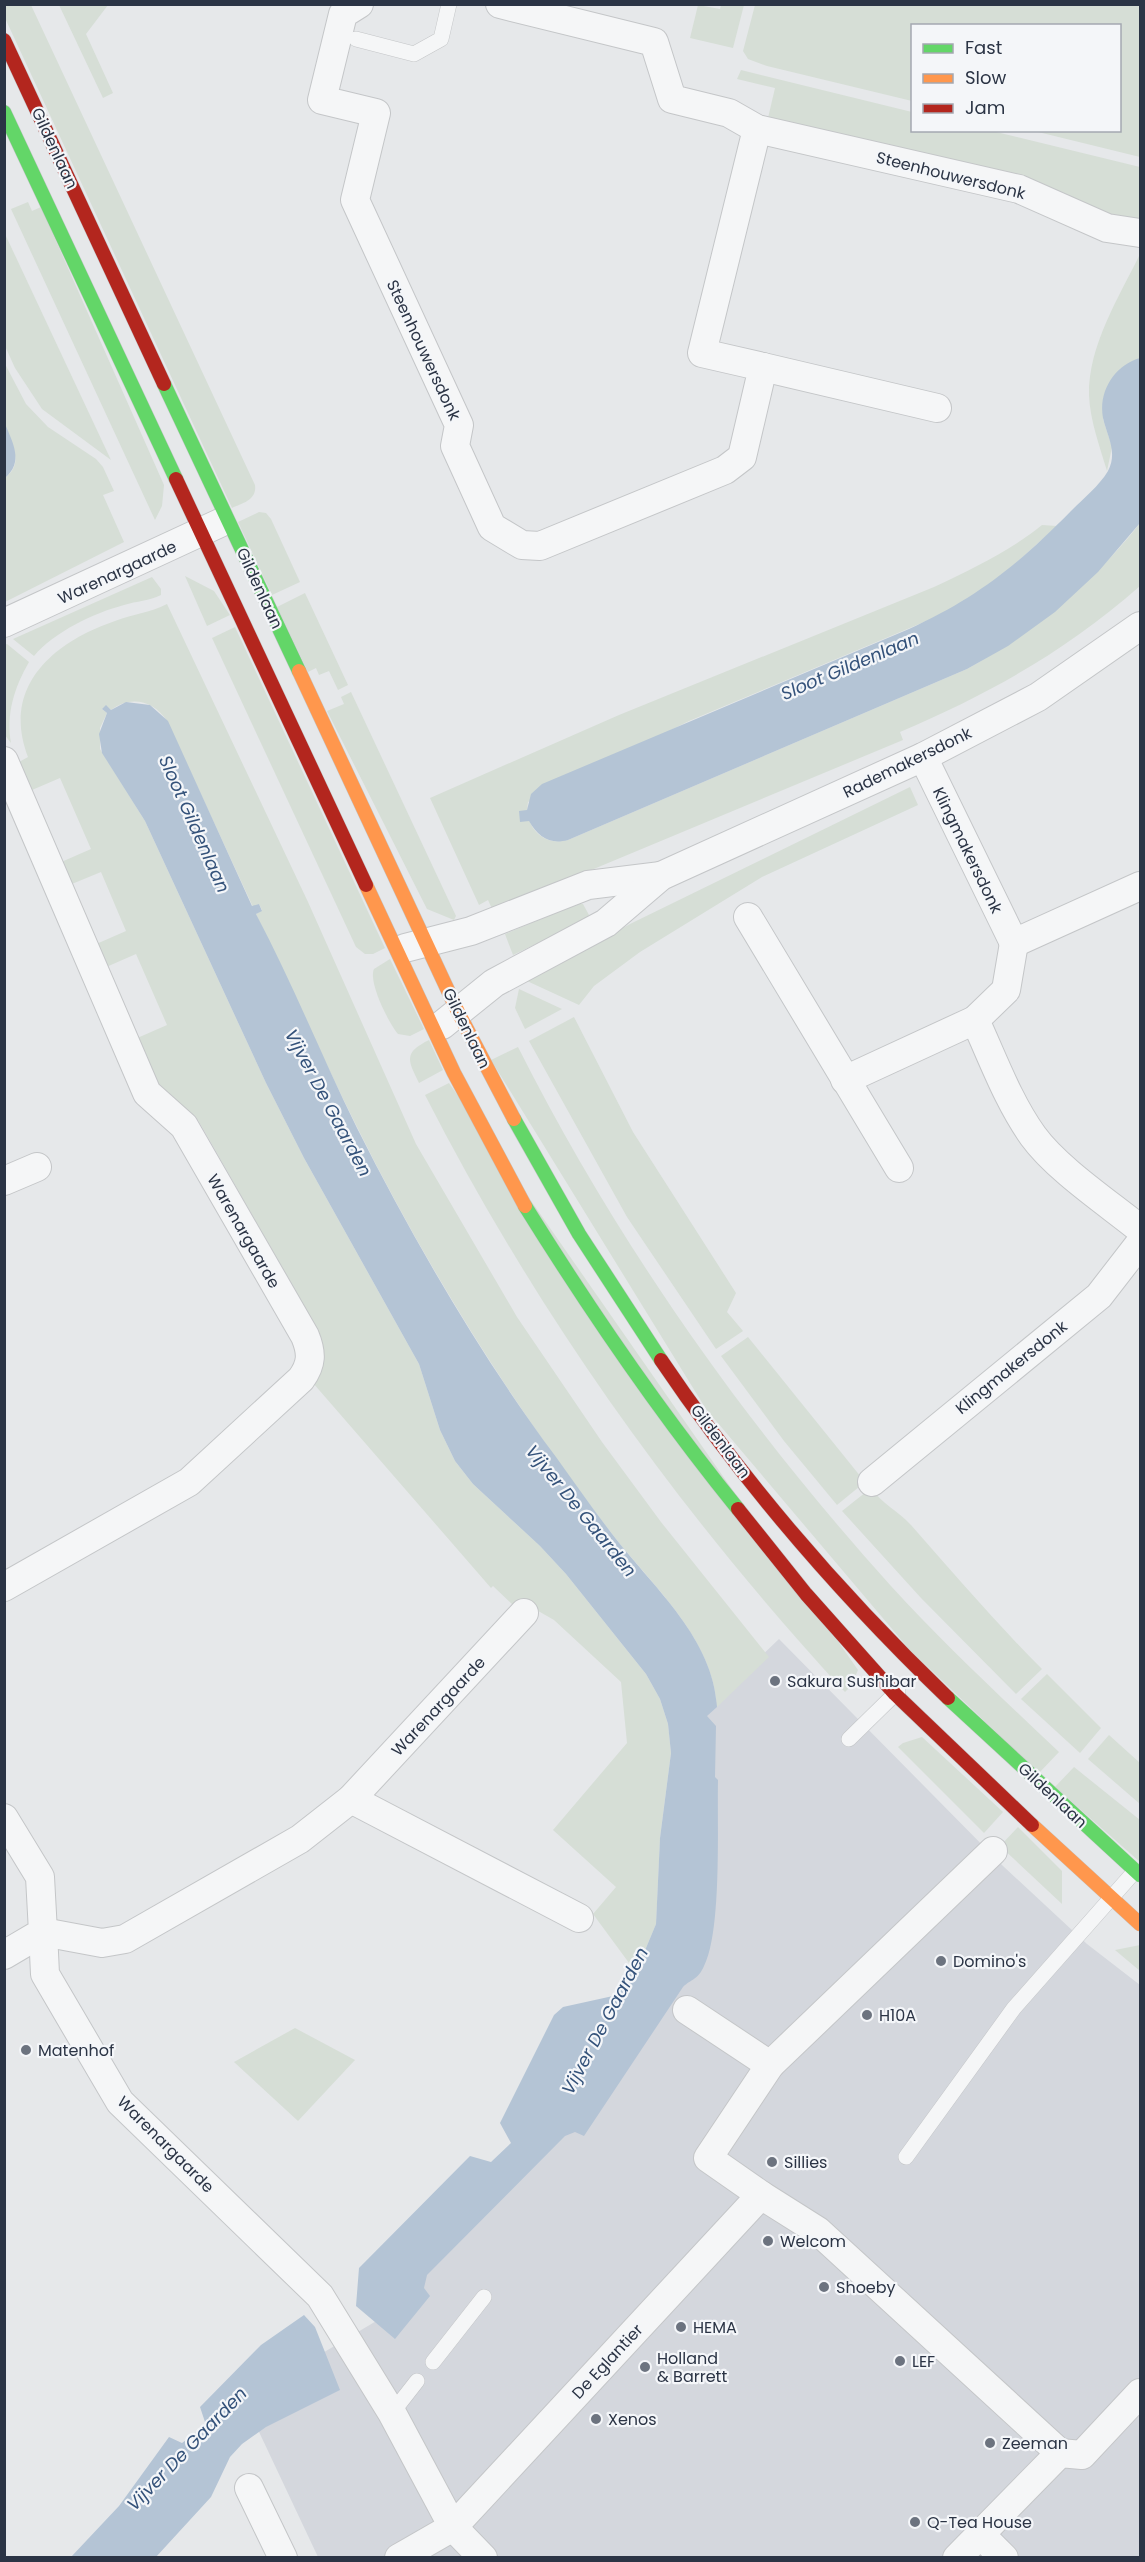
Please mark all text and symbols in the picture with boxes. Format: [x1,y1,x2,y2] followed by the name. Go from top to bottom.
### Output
[911,24,1121,132] legend
[965,35,1002,60] text: Fast
[965,65,1007,90] text: Slow
[965,95,1005,120] text: Jam
[26,104,83,193] street label: Gildenlaan
[874,146,1029,205] street label: Steenhouwersdonk
[381,276,467,425] street label: Steenhouwersdonk
[54,535,180,610] street label: Warenargaarde
[231,544,288,633] street label: Gildenlaan
[777,625,923,706] water label: Sloot Gildenlaan
[839,721,976,804] street label: Rademakersdonk
[153,751,236,896] water label: Sloot Gildenlaan
[927,783,1008,918] street label: Klingmakersdonk
[437,984,496,1072] street label: Gildenlaan
[279,1025,378,1181] water label: Vijver De Gaarden
[201,1170,286,1293] street label: Warenargaarde
[951,1315,1073,1420] street label: Klingmakersdonk
[685,1400,756,1483] street label: Gildenlaan
[520,1439,643,1582] water label: Vijver De Gaarden
[386,1651,491,1761] street label: Warenargaarde
[787,1670,917,1693] place label: Sakura Sushibar
[768,1674,782,1688] marker: Sakura Sushibar
[1013,1757,1092,1833] street label: Gildenlaan
[555,1943,654,2099] water label: Vijver De Gaarden
[953,1950,1026,1973] place label: Domino's
[934,1954,948,1968] marker: Domino's
[879,2004,916,2027] place label: H10A
[860,2008,874,2022] marker: H10A
[38,2039,114,2062] place label: Matenhof
[19,2043,33,2057] marker: Matenhof
[112,2091,219,2198] street label: Warenargaarde
[784,2151,827,2174] place label: Sillies
[765,2155,779,2169] marker: Sillies
[780,2230,846,2253] place label: Welcom
[761,2234,775,2248] marker: Welcom
[836,2276,896,2299] place label: Shoeby
[817,2280,831,2294] marker: Shoeby
[693,2316,737,2339] place label: HEMA
[567,2319,648,2404] street label: De Eglantier
[674,2320,688,2334] marker: HEMA
[657,2347,727,2388] place label: Holland & Barrett
[912,2350,935,2373] place label: LEF
[893,2354,907,2368] marker: LEF
[638,2360,652,2374] marker: Holland & Barrett
[121,2381,252,2516] water label: Vijver De Gaarden
[608,2408,657,2431] place label: Xenos
[589,2412,603,2426] marker: Xenos
[1002,2432,1068,2455] place label: Zeeman
[983,2436,997,2450] marker: Zeeman
[927,2511,1032,2534] place label: Q-Tea House
[908,2515,922,2529] marker: Q-Tea House

